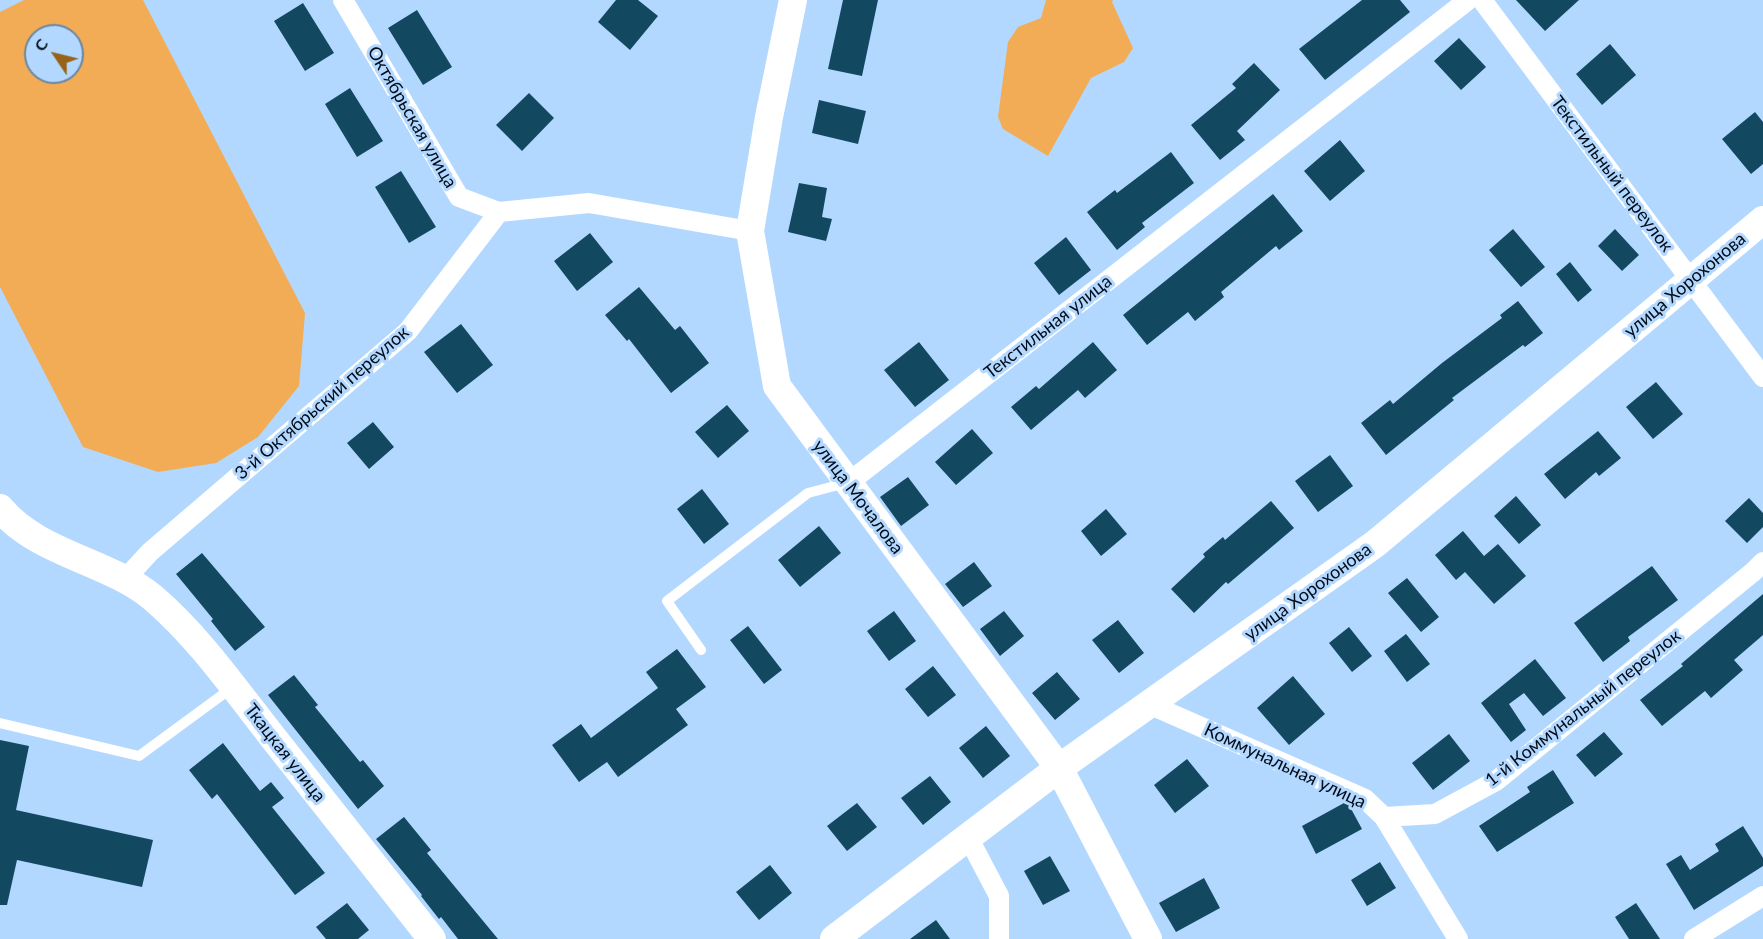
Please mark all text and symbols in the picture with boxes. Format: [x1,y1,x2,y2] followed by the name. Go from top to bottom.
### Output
[24,24,84,84] north arrow
[30,35,51,54] text: С
[363,42,461,192] street label: Октябрьская улица
[1546,92,1678,256] street label: Текстильный переулок
[1620,228,1750,342] street label: улица Хорохонова
[980,271,1116,383] street label: Текстильная улица
[231,322,413,484] street label: 3-й Октябрьский переулок
[808,436,908,558] street label: улица Мочалова
[1240,539,1376,645] street label: улица Хорохонова
[1481,625,1685,791] street label: 1-й Коммунальный переулок
[240,700,330,806] street label: Ткацкая улица
[1201,719,1369,813] street label: Коммунальная улица

